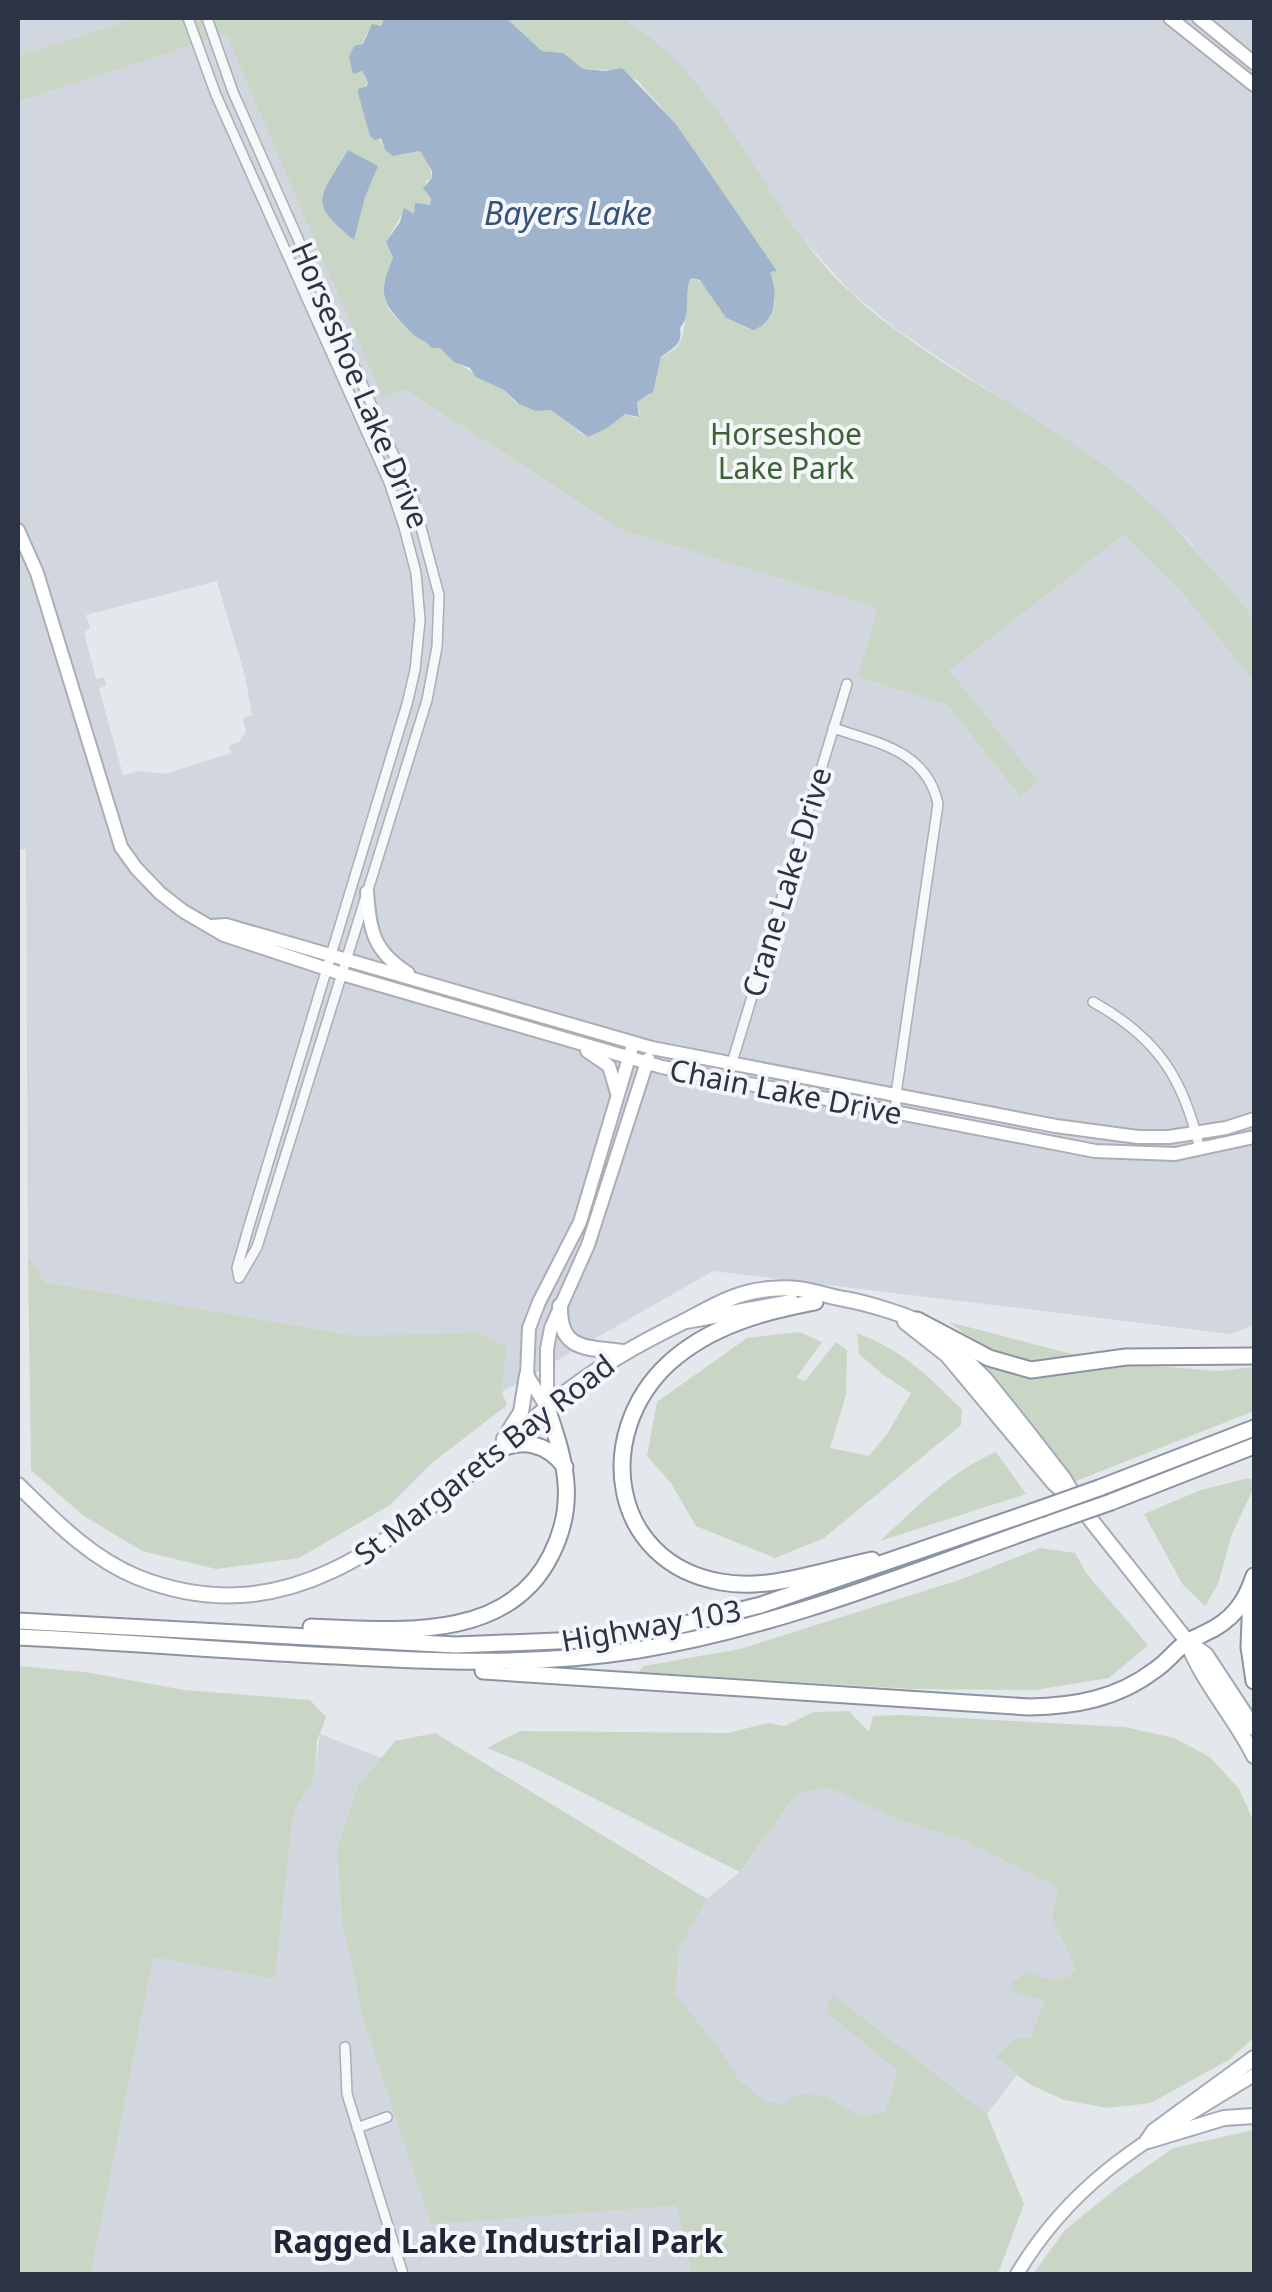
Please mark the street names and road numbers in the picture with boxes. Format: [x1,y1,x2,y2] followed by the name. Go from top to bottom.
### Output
[282,236,440,534] street label: Horseshoe Lake Drive
[732,762,840,1002] street label: Crane Lake Drive
[666,1048,906,1134] street label: Chain Lake Drive
[345,1344,623,1574] street label: St Margarets Bay Road
[558,1589,744,1661] street label: Highway 103

